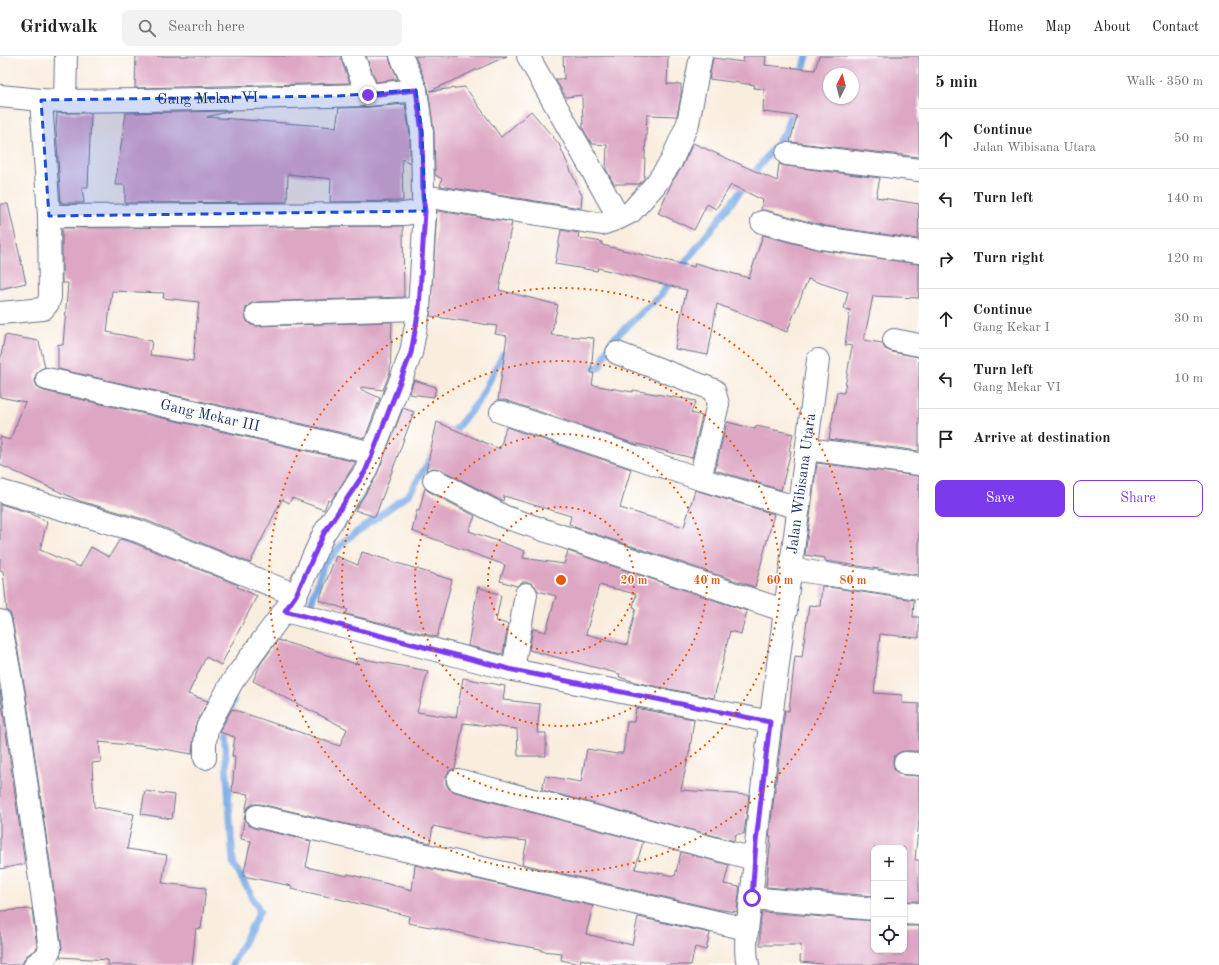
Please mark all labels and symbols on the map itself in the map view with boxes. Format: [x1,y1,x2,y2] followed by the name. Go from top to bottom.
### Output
[823,68,859,104] north arrow
[359,86,377,104] route end
[157,90,259,107] street label: Gang Mekar VI
[159,397,261,435] street label: Gang Mekar III
[785,412,819,555] street label: Jalan Wibisana Utara
[554,573,568,587] centre of rings
[621,575,648,587] text: 20 m
[694,575,721,587] text: 40 m
[767,575,794,587] text: 60 m
[840,575,867,587] text: 80 m
[743,889,761,907] route start

